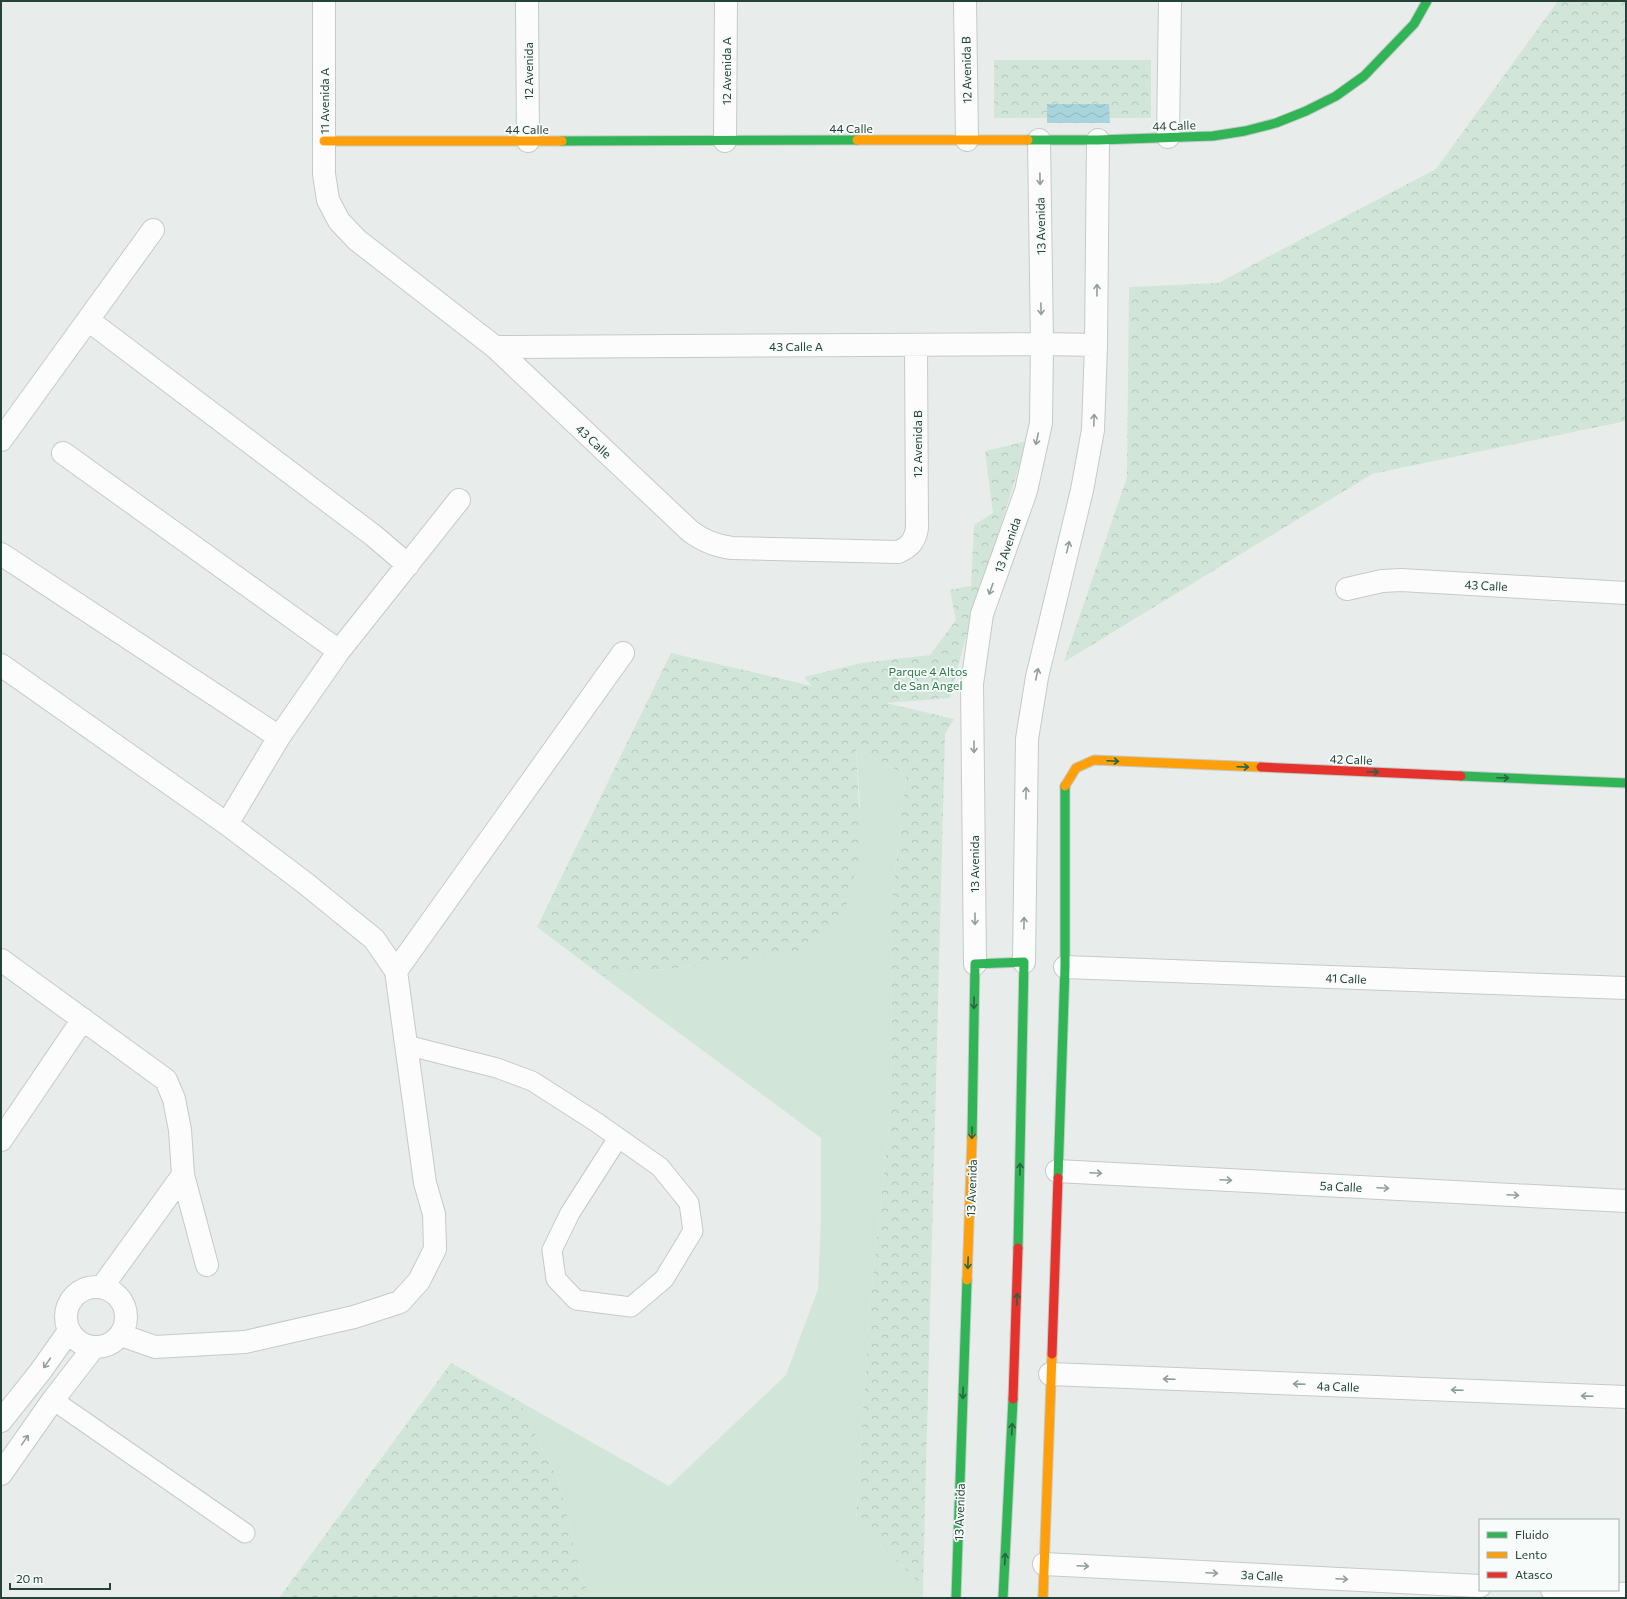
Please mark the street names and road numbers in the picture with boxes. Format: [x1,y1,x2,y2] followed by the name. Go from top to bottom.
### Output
[958,36,974,104] street label: 12 Avenida B
[719,37,733,105] street label: 12 Avenida A
[521,42,535,100] street label: 12 Avenida
[317,68,331,134] street label: 11 Avenida A
[1152,117,1196,133] street label: 44 Calle
[829,121,873,135] street label: 44 Calle
[505,122,549,136] street label: 44 Calle
[1032,197,1048,255] street label: 13 Avenida
[769,339,823,353] street label: 43 Calle A
[910,410,924,478] street label: 12 Avenida B
[573,421,615,461] street label: 43 Calle
[991,516,1023,574] street label: 13 Avenida
[1464,577,1508,593] street label: 43 Calle
[1329,751,1373,767] street label: 42 Calle
[967,835,981,893] street label: 13 Avenida
[1325,970,1367,986] street label: 41 Calle
[963,1159,979,1217] street label: 13 Avenida
[1319,1178,1363,1194] street label: 5a Calle
[1316,1378,1360,1394] street label: 4a Calle
[951,1483,967,1541] street label: 13 Avenida
[1240,1567,1284,1583] street label: 3a Calle

